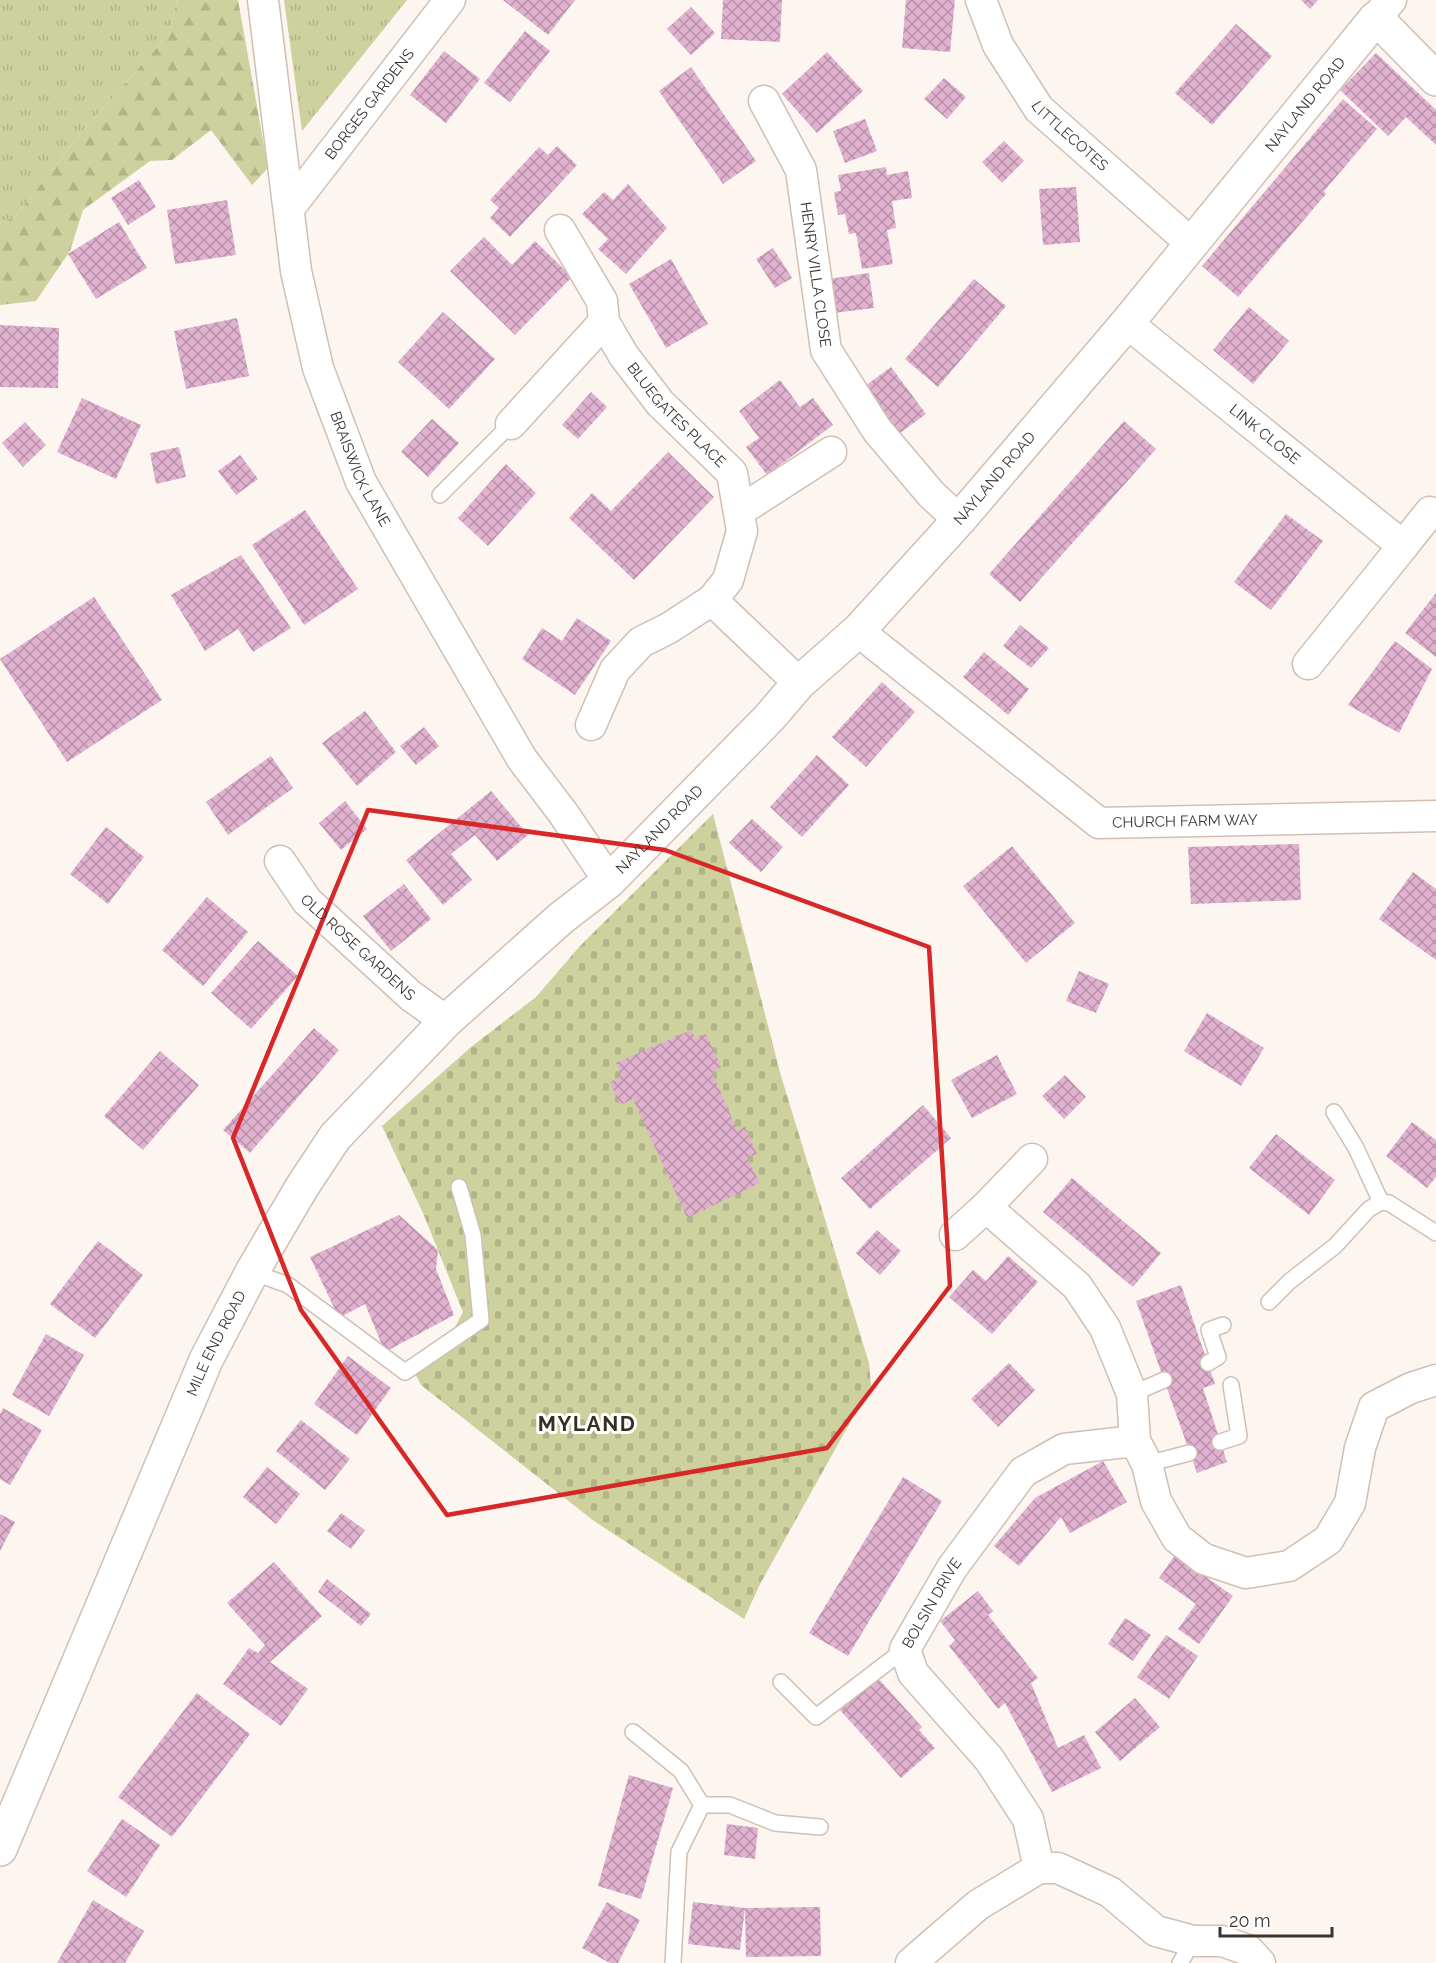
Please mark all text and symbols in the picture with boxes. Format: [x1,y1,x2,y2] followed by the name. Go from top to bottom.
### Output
[321,45,418,163] street label: BORGES GARDENS
[1261,53,1349,156] street label: NAYLAND ROAD
[1027,98,1112,175] street label: LITTLECOTES
[797,201,835,349] street label: HENRY VILLA CLOSE
[623,359,730,471] street label: BLUEGATES PLACE
[1226,400,1304,468] street label: LINK CLOSE
[326,409,394,530] street label: BRAISWICK LANE
[950,428,1040,529] street label: NAYLAND ROAD
[612,781,707,878] street label: NAYLAND ROAD
[1112,811,1258,832] street label: CHURCH FARM WAY
[296,891,419,1004] street label: OLD ROSE GARDENS
[183,1287,250,1399] street label: MILE END ROAD
[538,1411,636,1436] district label: MYLAND
[898,1554,965,1652] street label: BOLSIN DRIVE
[1220,1900,1332,1938] scale bar
[1229,1910,1271,1931] text: 20 m

